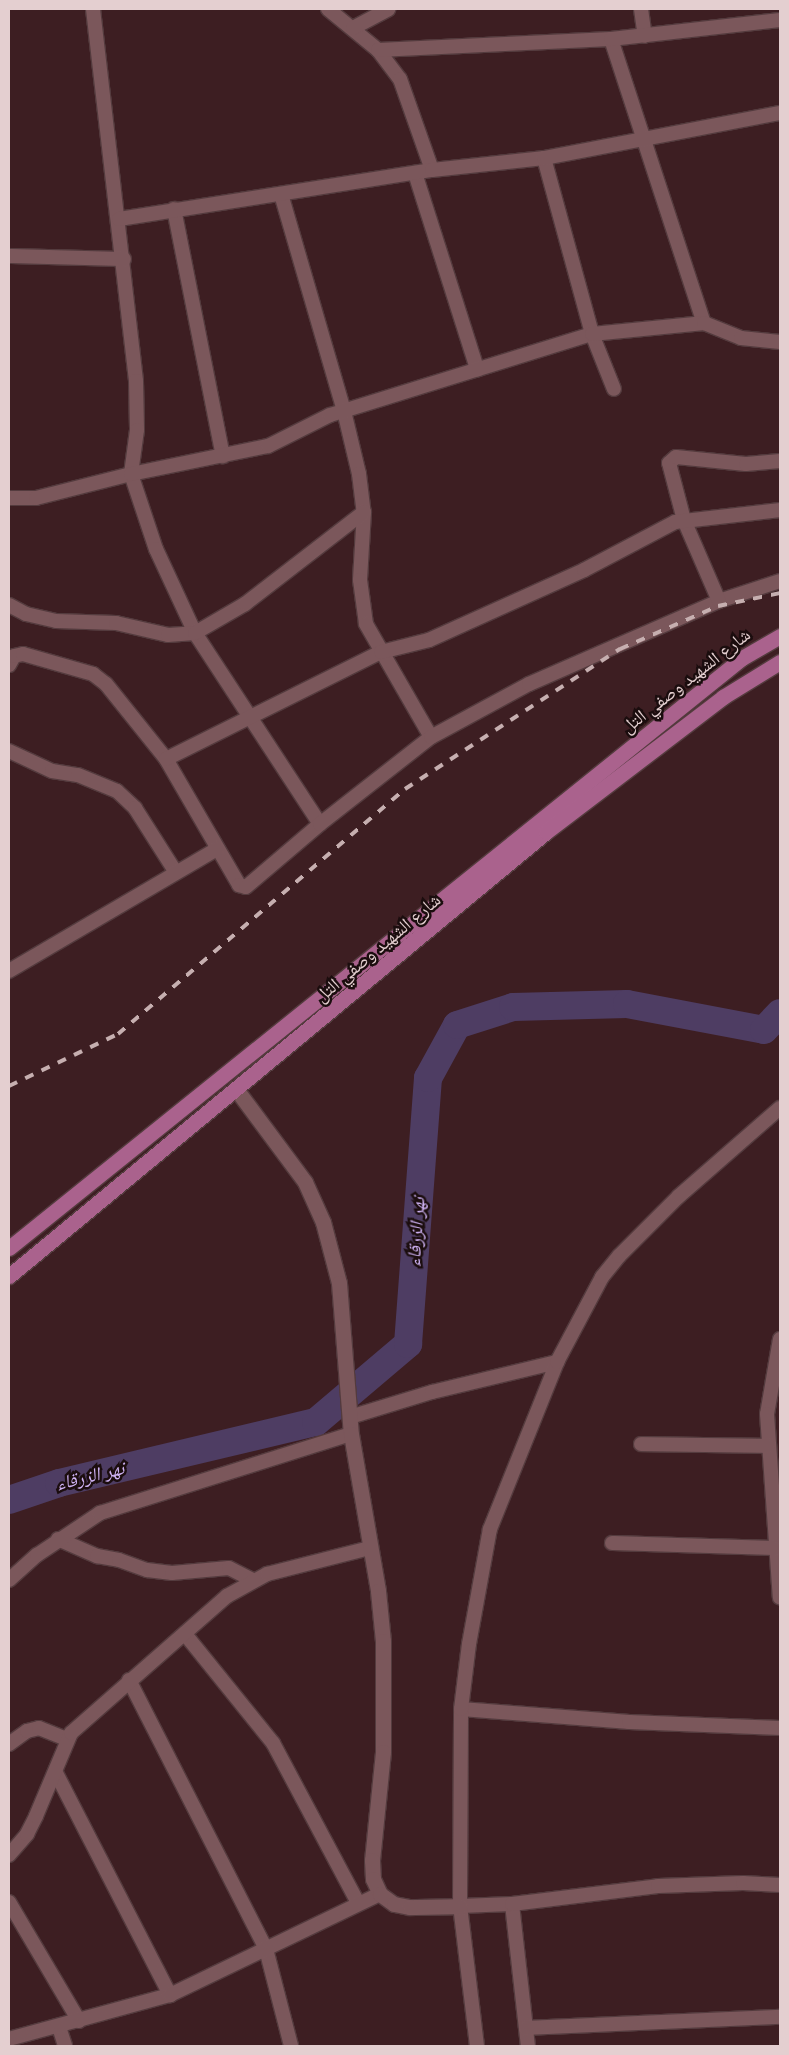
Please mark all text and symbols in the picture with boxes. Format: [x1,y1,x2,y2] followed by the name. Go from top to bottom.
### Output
[617,624,755,738] street label: شارع الشهيد وصفي التل
[311,889,445,1007] street label: شارع الشهيد وصفي التل
[402,1196,430,1268] water label: نهر الزرقاء
[53,1457,127,1495] water label: نهر الزرقاء

